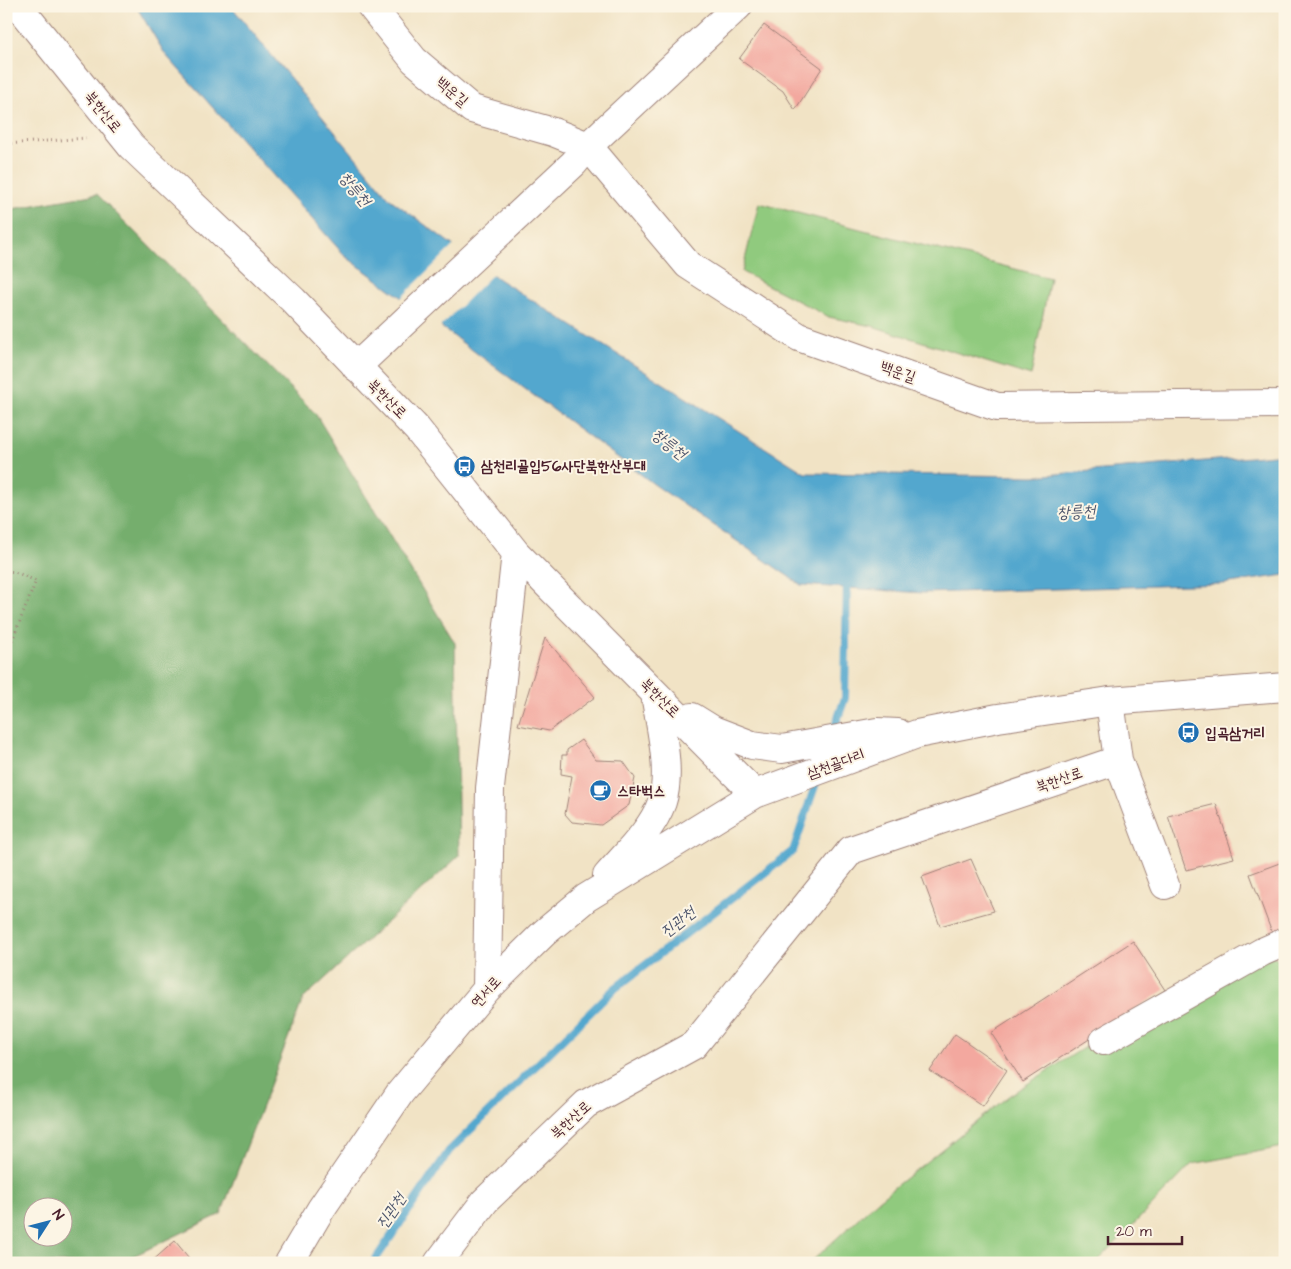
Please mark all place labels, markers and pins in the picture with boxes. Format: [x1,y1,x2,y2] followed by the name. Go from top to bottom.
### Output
[453,454,477,478] bus stop icon: 삼천리골입56사단북한산부대
[480,456,646,477] place label: 삼천리골입56사단북한산부대
[1177,721,1201,745] bus stop icon: 입곡삼거리
[1205,723,1265,744] place label: 입곡삼거리
[589,779,613,803] cafe icon: 스타벅스
[617,781,665,802] place label: 스타벅스

